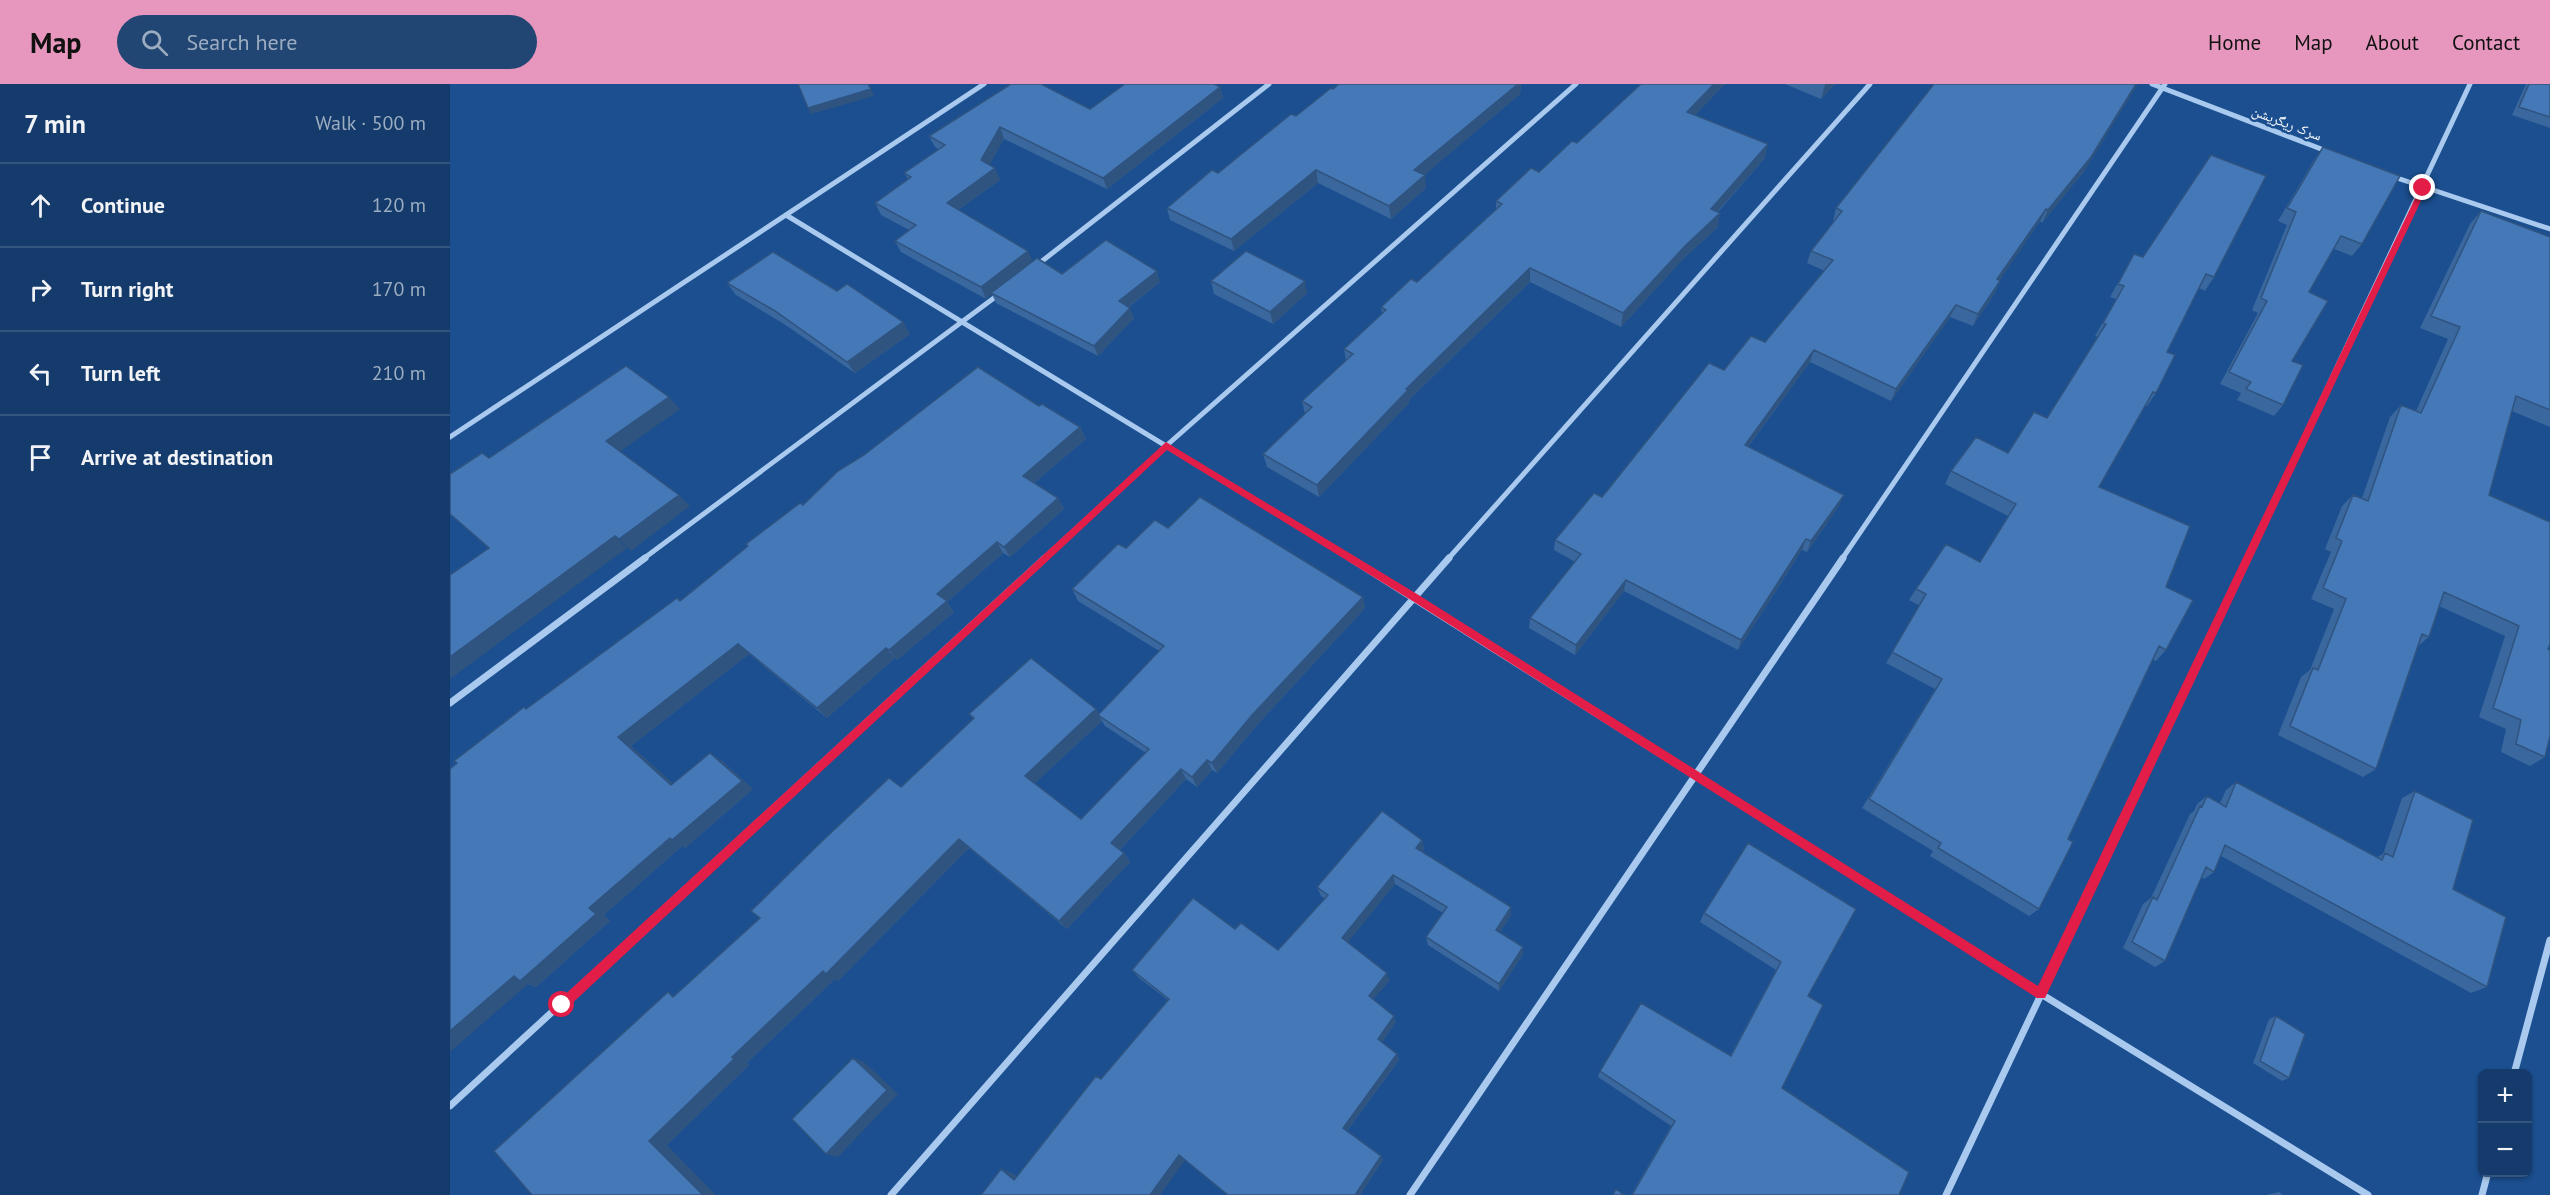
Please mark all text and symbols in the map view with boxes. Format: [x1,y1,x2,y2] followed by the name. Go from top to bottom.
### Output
[117,15,537,69] search box
[30,24,81,61] text: Map
[138,26,171,59] icon: search
[186,28,297,56] text: Search here
[2208,29,2261,56] text: Home
[2294,29,2333,56] text: Map
[2366,29,2419,56] text: About
[2452,29,2520,56] text: Contact
[2250,101,2324,145] street label: سرک ریگریشن
[24,107,86,140] text: 7 min
[315,110,426,136] text: Walk · 500 m
[2409,174,2435,200] route end
[24,189,57,222] icon: ahead
[81,191,165,219] text: Continue
[372,192,426,218] text: 120 m
[24,273,57,306] icon: right
[81,275,173,303] text: Turn right
[372,276,426,302] text: 170 m
[24,357,57,390] icon: left
[81,359,161,387] text: Turn left
[372,360,426,386] text: 210 m
[24,441,57,474] icon: arrive
[81,443,273,471] text: Arrive at destination
[548,991,574,1017] route start
[2478,1069,2532,1177] map controls
[2478,1069,2532,1123] button: +
[2478,1123,2532,1177] button: −

